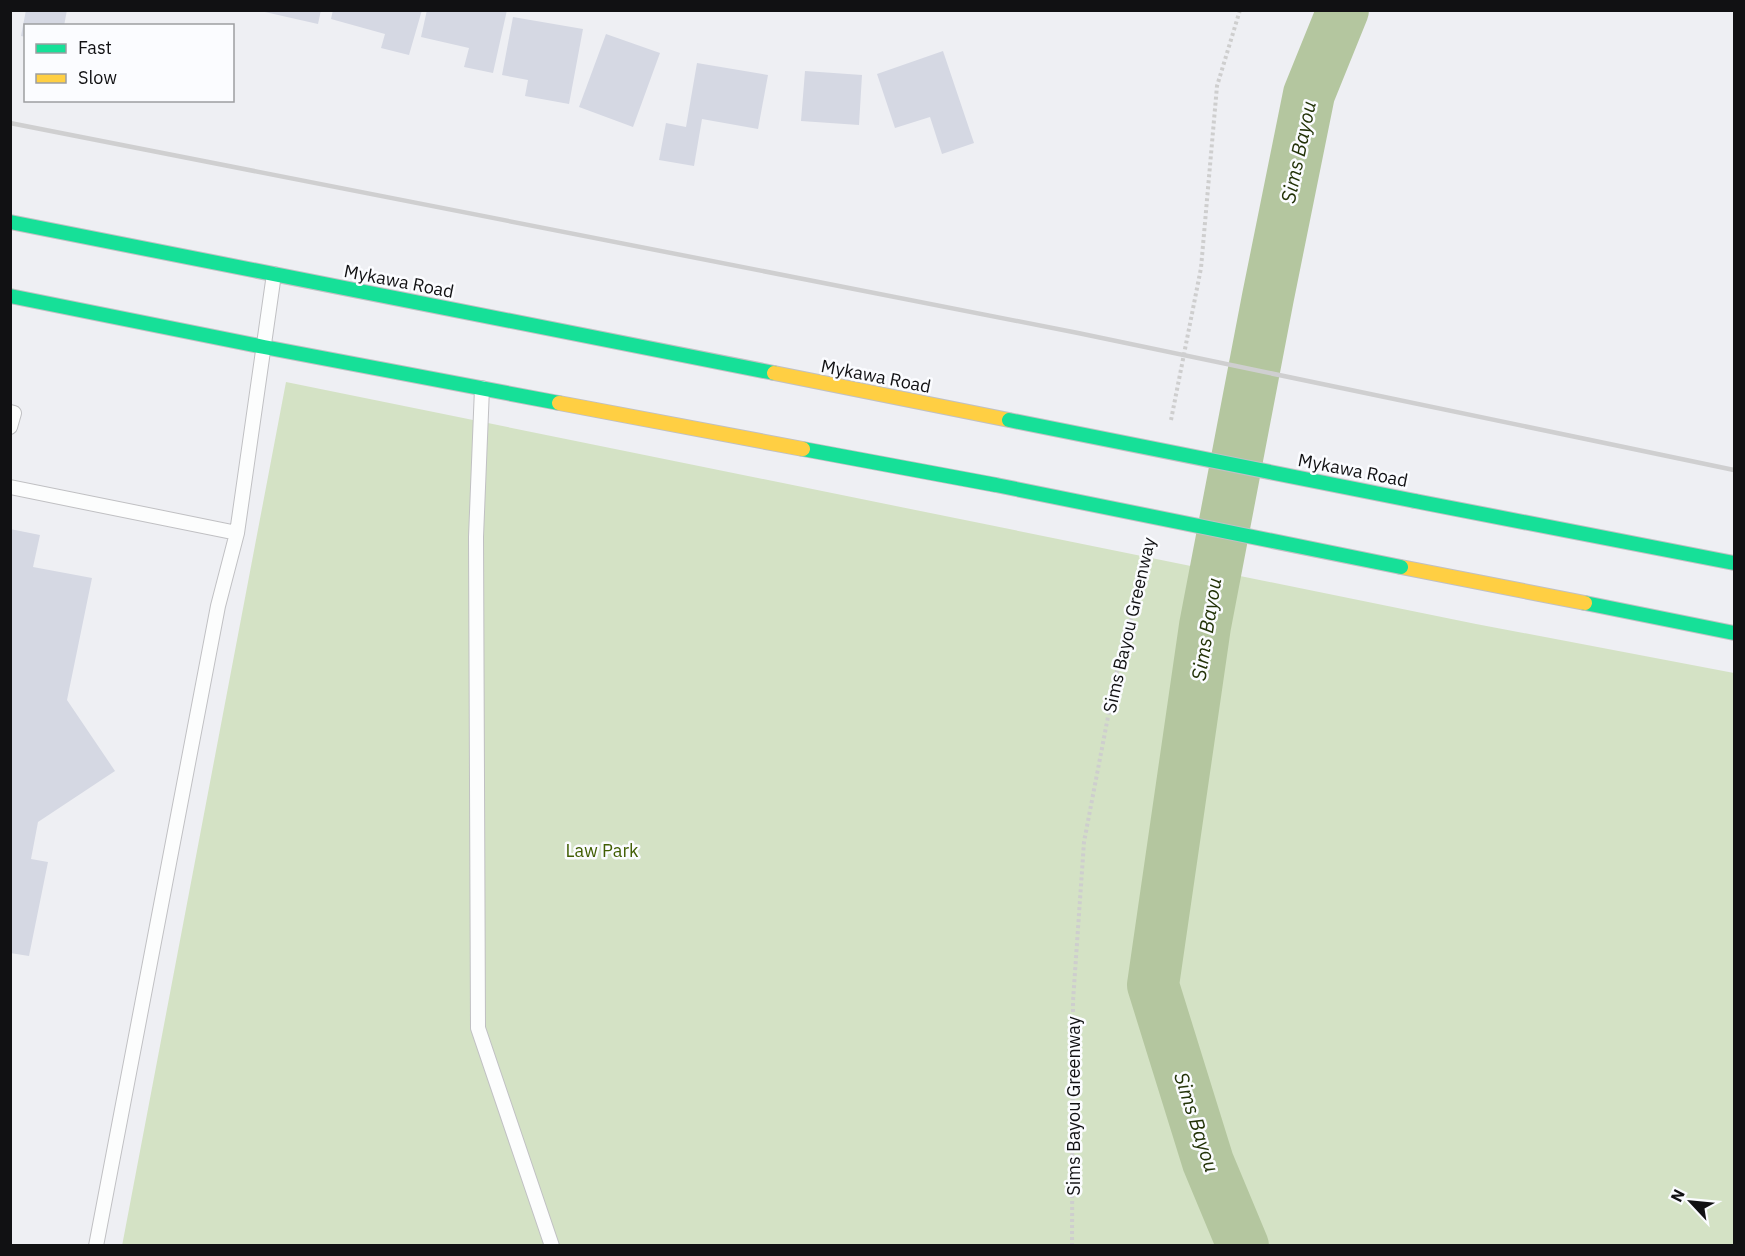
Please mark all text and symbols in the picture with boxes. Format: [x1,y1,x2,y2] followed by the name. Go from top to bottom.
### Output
[24,24,234,102] legend
[78,36,112,59] text: Fast
[78,66,117,89] text: Slow
[1274,98,1322,206] water label: Sims Bayou
[342,259,456,303] street label: Mykawa Road
[819,354,933,398] street label: Mykawa Road
[1296,448,1410,492] street label: Mykawa Road
[1098,535,1160,715] street label: Sims Bayou Greenway
[1185,576,1227,682] water label: Sims Bayou
[565,839,639,862] park label: Law Park
[1062,1016,1085,1196] street label: Sims Bayou Greenway
[1168,1069,1226,1175] water label: Sims Bayou
[1661,1172,1721,1232] north arrow
[1666,1186,1689,1205] text: N

